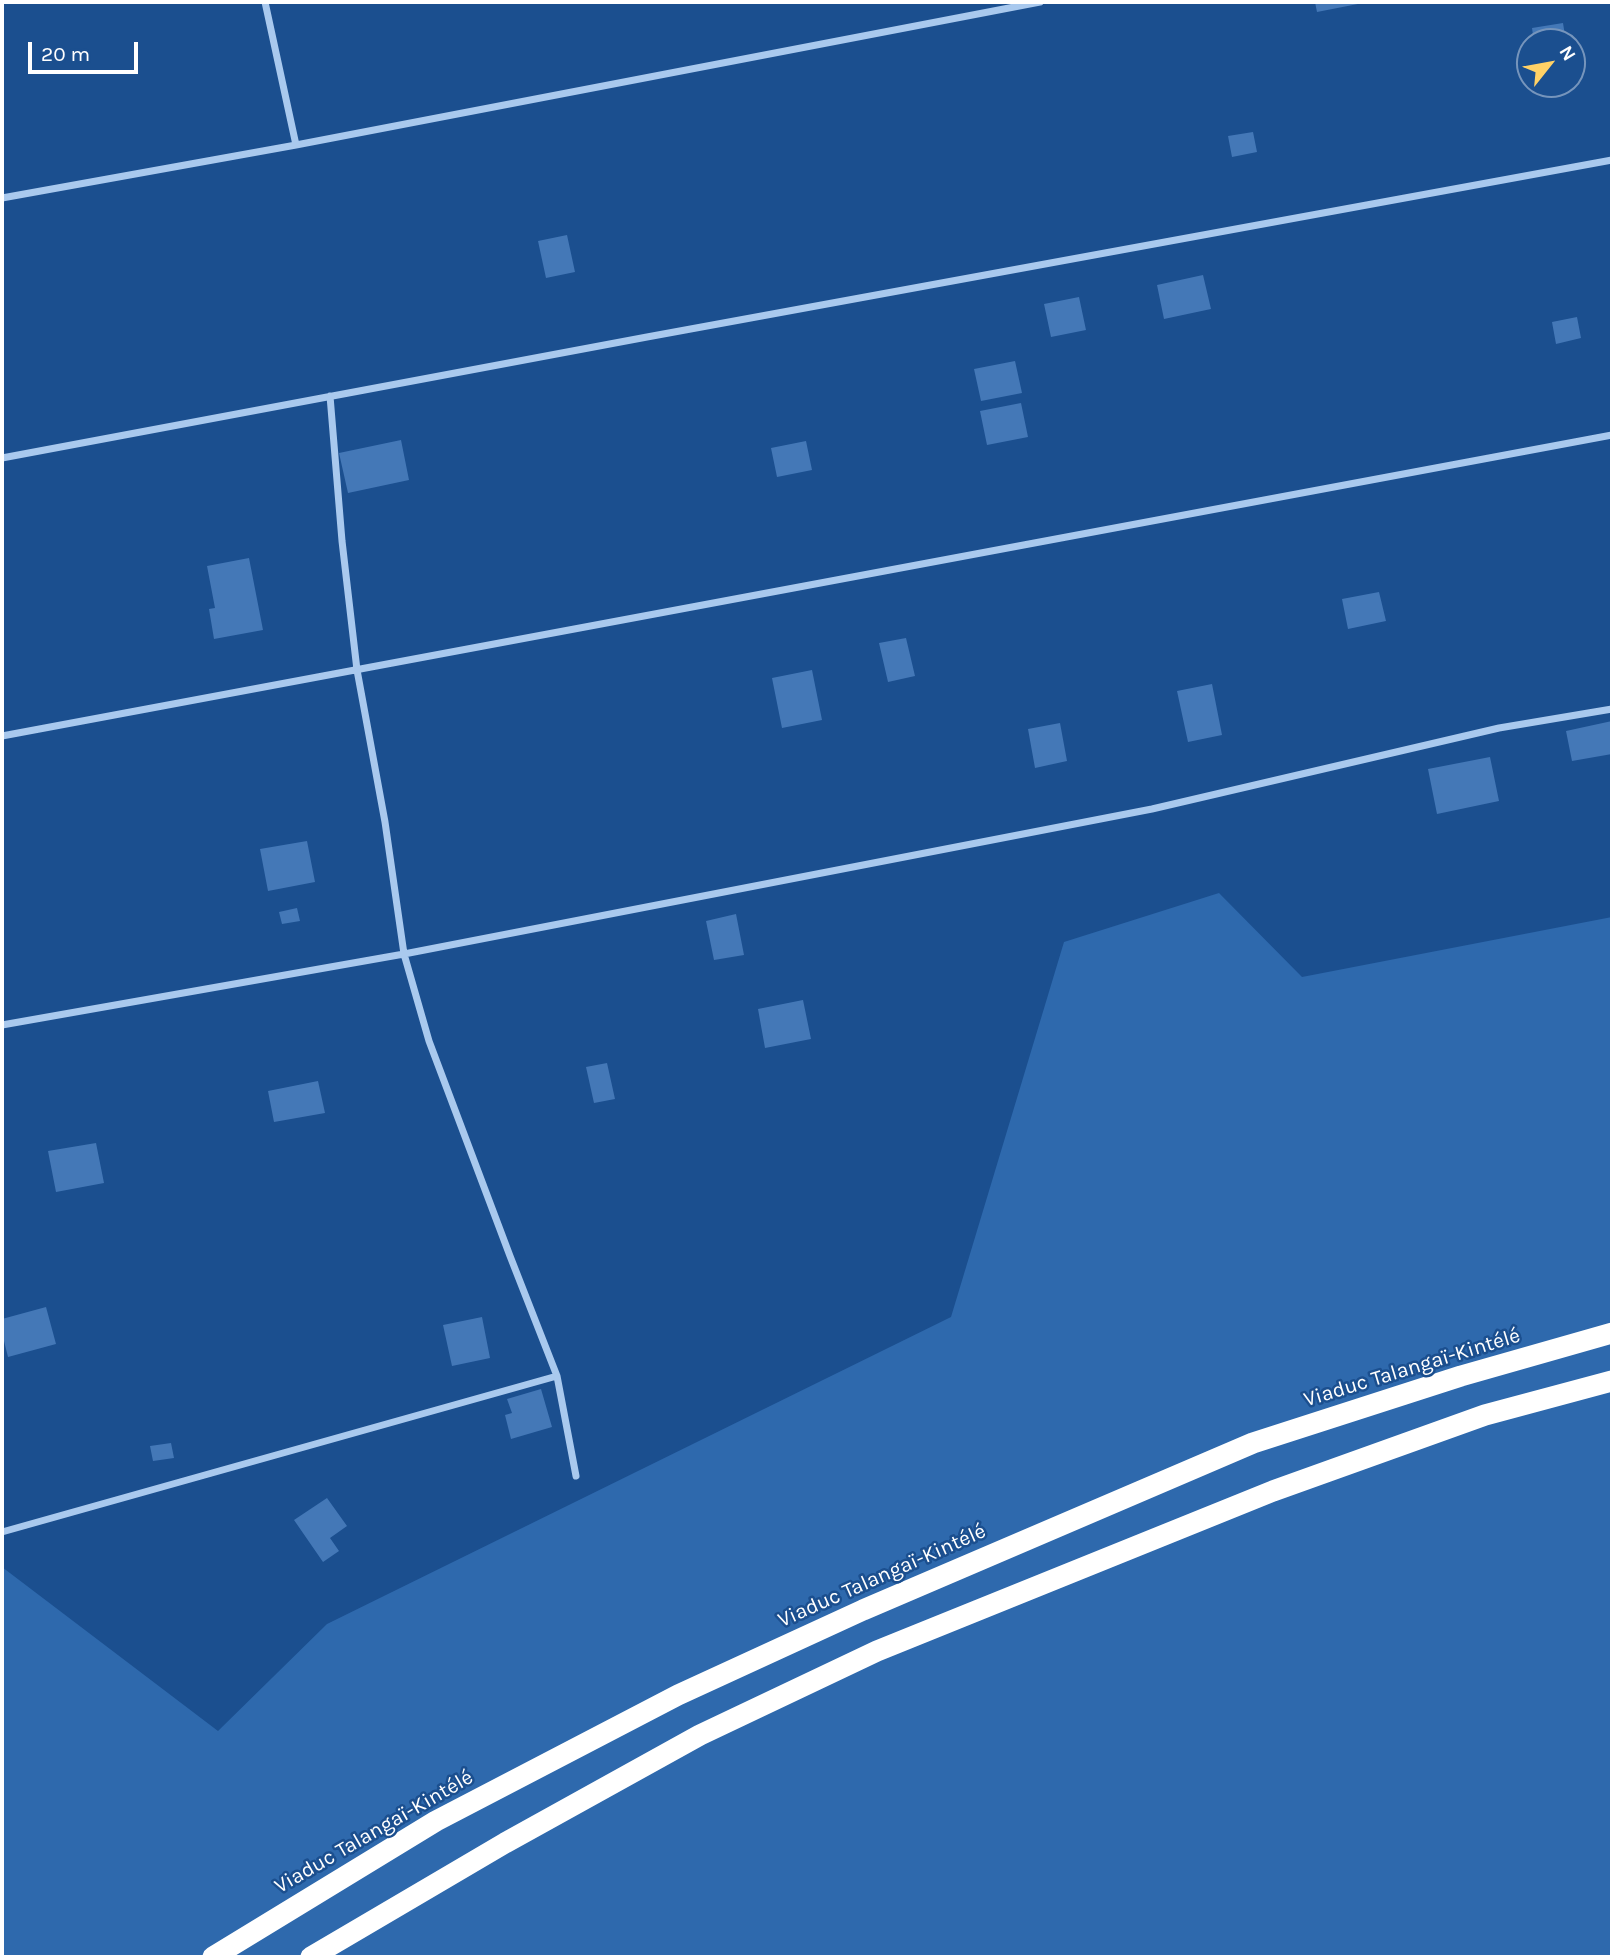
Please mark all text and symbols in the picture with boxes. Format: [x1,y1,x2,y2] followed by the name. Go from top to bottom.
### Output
[32,28,142,72] scale bar
[1516,28,1586,98] north arrow
[41,42,90,66] text: 20 m
[1554,42,1580,65] text: N
[1301,1323,1523,1413] street label: Viaduc Talangaï-Kintélé
[774,1519,990,1633] street label: Viaduc Talangaï-Kintélé
[270,1765,478,1899] street label: Viaduc Talangaï-Kintélé

